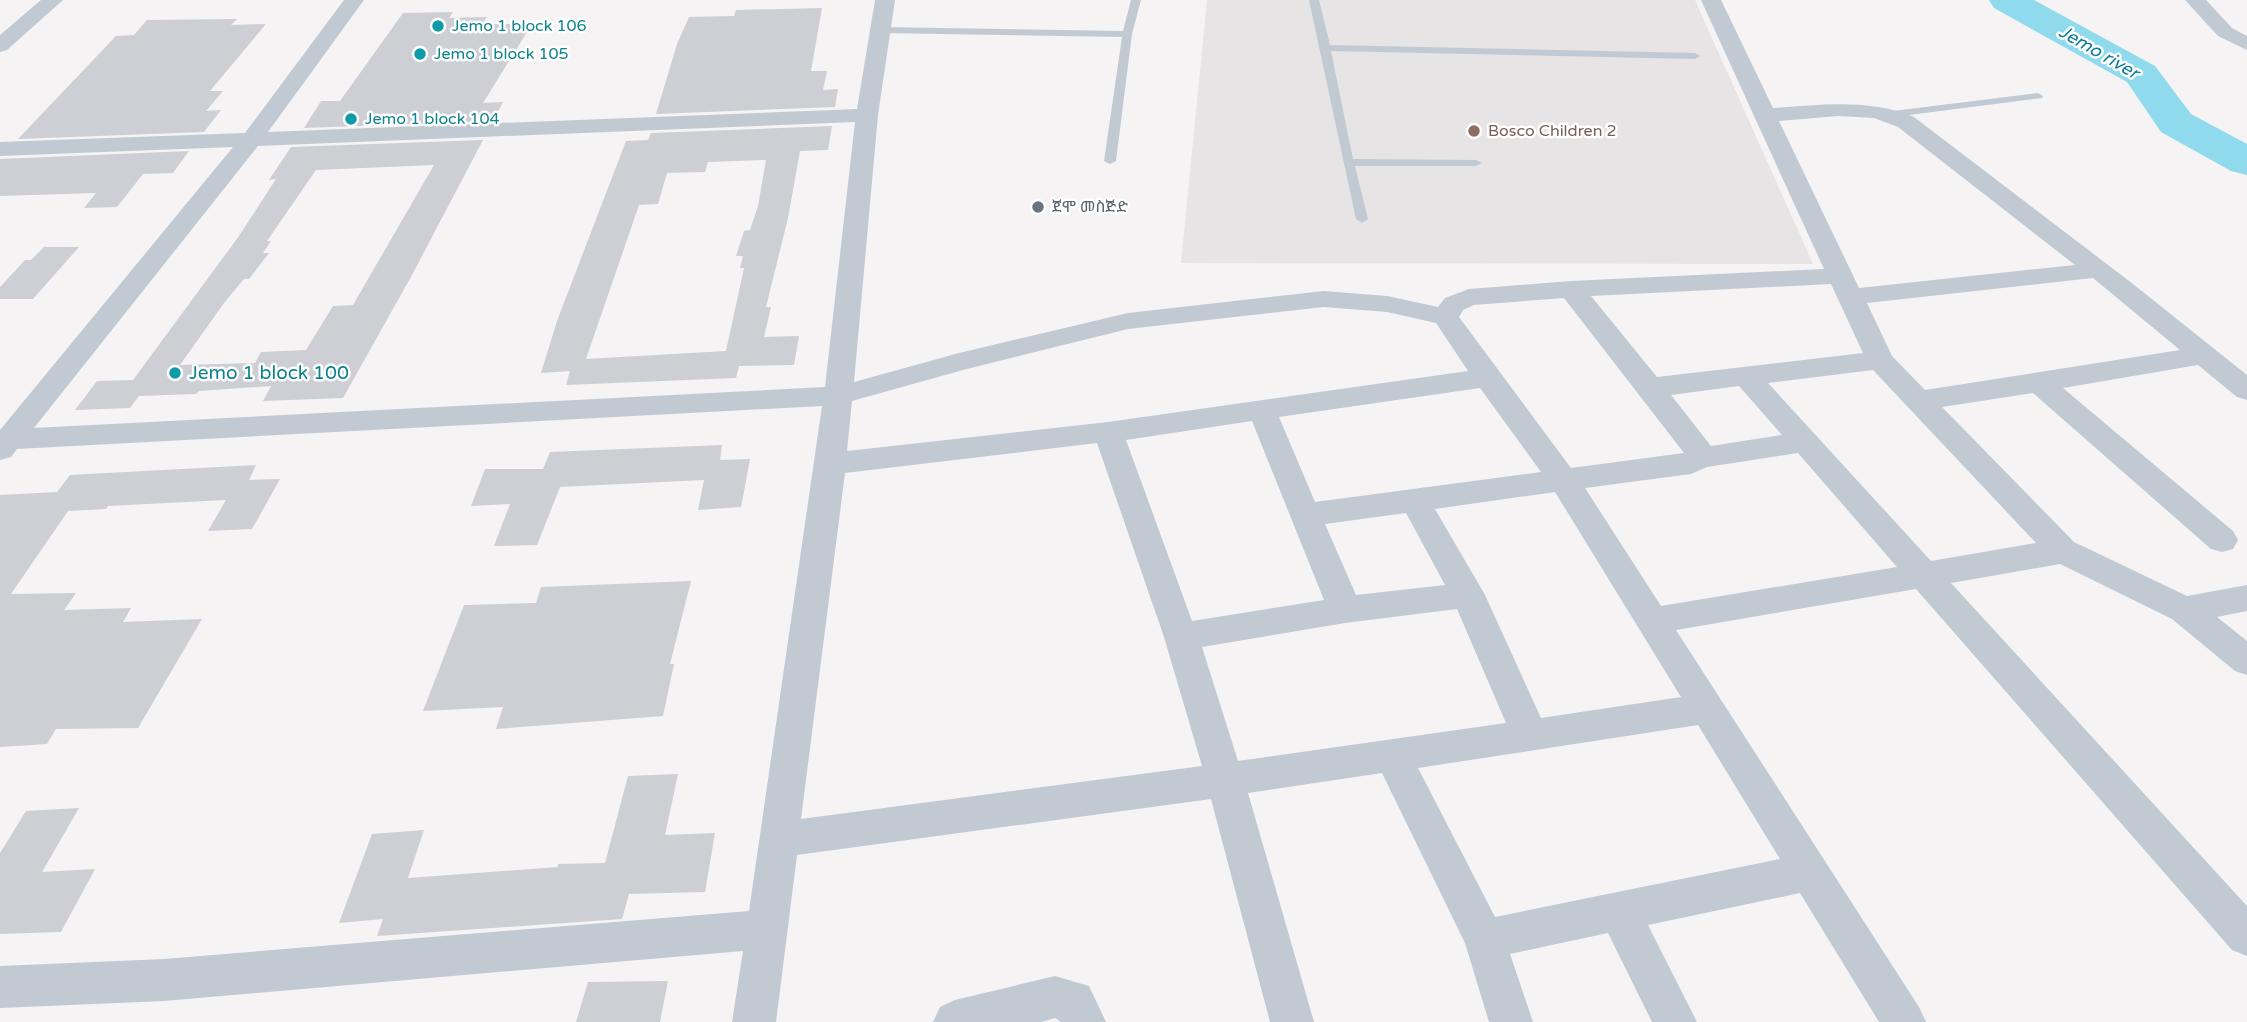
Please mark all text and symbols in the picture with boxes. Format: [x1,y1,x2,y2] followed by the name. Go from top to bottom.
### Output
[452,16,587,36] place label: Jemo 1 block 106
[430,18,446,34] marker: Jemo 1 block 106
[2055,20,2145,85] water label: Jemo river
[434,44,569,64] place label: Jemo 1 block 105
[412,46,428,62] marker: Jemo 1 block 105
[365,109,500,129] place label: Jemo 1 block 104
[343,111,359,127] marker: Jemo 1 block 104
[1488,121,1617,141] place label: Bosco Children 2
[1466,123,1482,139] marker: Bosco Children 2
[1052,197,1128,217] place label: ጀሞ መስጅድ
[1030,199,1046,215] marker: ጀሞ መስጅድ
[189,362,349,384] place label: Jemo 1 block 100
[167,365,183,381] marker: Jemo 1 block 100

